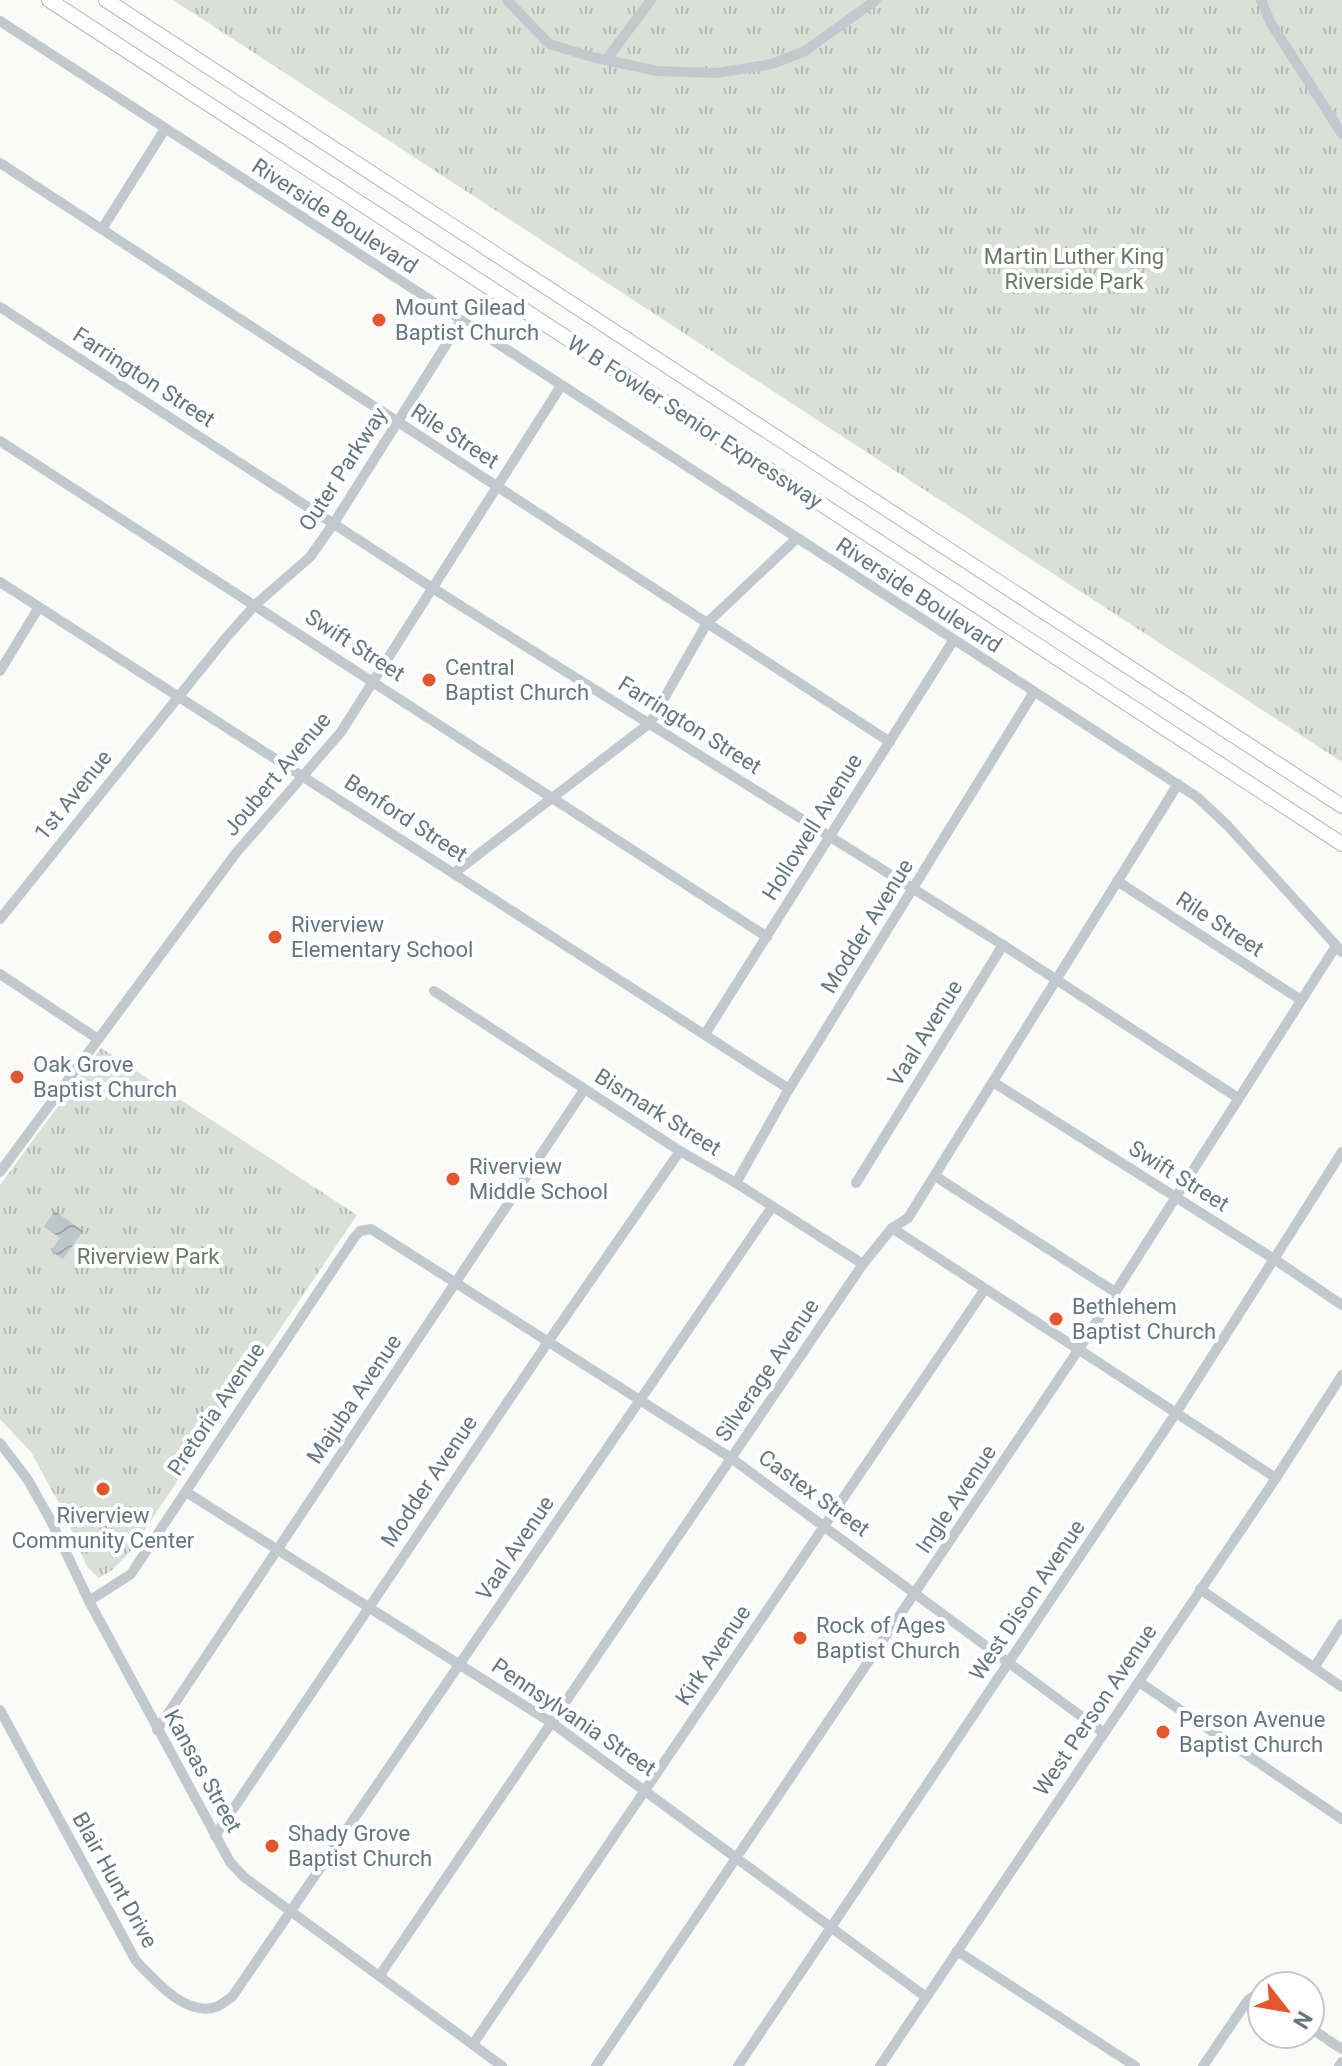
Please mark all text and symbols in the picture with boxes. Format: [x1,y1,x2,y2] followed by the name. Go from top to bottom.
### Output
[248,153,422,279] street label: Riverside Boulevard
[984,244,1164,294] park label: Martin Luther King Riverside Park
[395,295,539,345] place label: Mount Gilead Baptist Church
[370,311,388,329] marker: Mount Gilead Baptist Church
[69,322,219,432] street label: Farrington Street
[563,330,828,514] street label: W B Fowler Senior Expressway
[407,398,503,474] street label: Rile Street
[294,402,393,535] street label: Outer Parkway
[832,532,1006,658] street label: Riverside Boulevard
[301,604,409,686] street label: Swift Street
[445,655,589,705] place label: Central Baptist Church
[420,671,438,689] marker: Central Baptist Church
[614,671,766,779] street label: Farrington Street
[218,707,336,841] street label: Joubert Avenue
[29,745,117,845] street label: 1st Avenue
[757,749,867,905] street label: Hollowell Avenue
[340,769,472,867] street label: Benford Street
[816,854,918,998] street label: Modder Avenue
[1172,886,1268,962] street label: Rile Street
[291,912,473,962] place label: Riverview Elementary School
[266,928,284,946] marker: Riverview Elementary School
[883,975,967,1091] street label: Vaal Avenue
[33,1052,177,1102] place label: Oak Grove Baptist Church
[590,1063,726,1161] street label: Bismark Street
[8,1068,26,1086] marker: Oak Grove Baptist Church
[1124,1135,1234,1217] street label: Swift Street
[469,1154,608,1204] place label: Riverview Middle School
[444,1170,462,1188] marker: Riverview Middle School
[77,1244,220,1269] park label: Riverview Park
[710,1294,824,1446] street label: Silverage Avenue
[1072,1294,1216,1344] place label: Bethlehem Baptist Church
[1047,1310,1065,1328] marker: Bethlehem Baptist Church
[302,1330,406,1468] street label: Majuba Avenue
[162,1338,270,1480] street label: Pretoria Avenue
[376,1411,482,1551] street label: Modder Avenue
[911,1440,1001,1558] street label: Ingle Avenue
[754,1444,874,1542] street label: Castex Street
[94,1480,112,1498] marker: Riverview Community Center
[471,1491,559,1605] street label: Vaal Avenue
[12,1503,195,1553] place label: Riverview Community Center
[964,1515,1090,1685] street label: West Dison Avenue
[670,1600,756,1710] street label: Kirk Avenue
[816,1613,960,1663] place label: Rock of Ages Baptist Church
[1028,1620,1162,1800] street label: West Person Avenue
[791,1629,809,1647] marker: Rock of Ages Baptist Church
[487,1653,661,1781] street label: Pennsylvania Street
[159,1705,247,1837] street label: Kansas Street
[1179,1707,1325,1757] place label: Person Avenue Baptist Church
[1154,1723,1172,1741] marker: Person Avenue Baptist Church
[67,1808,163,1952] street label: Blair Hunt Drive
[288,1821,432,1871] place label: Shady Grove Baptist Church
[263,1837,281,1855] marker: Shady Grove Baptist Church
[1246,1970,1326,2050] north arrow
[1288,2007,1317,2033] text: N

